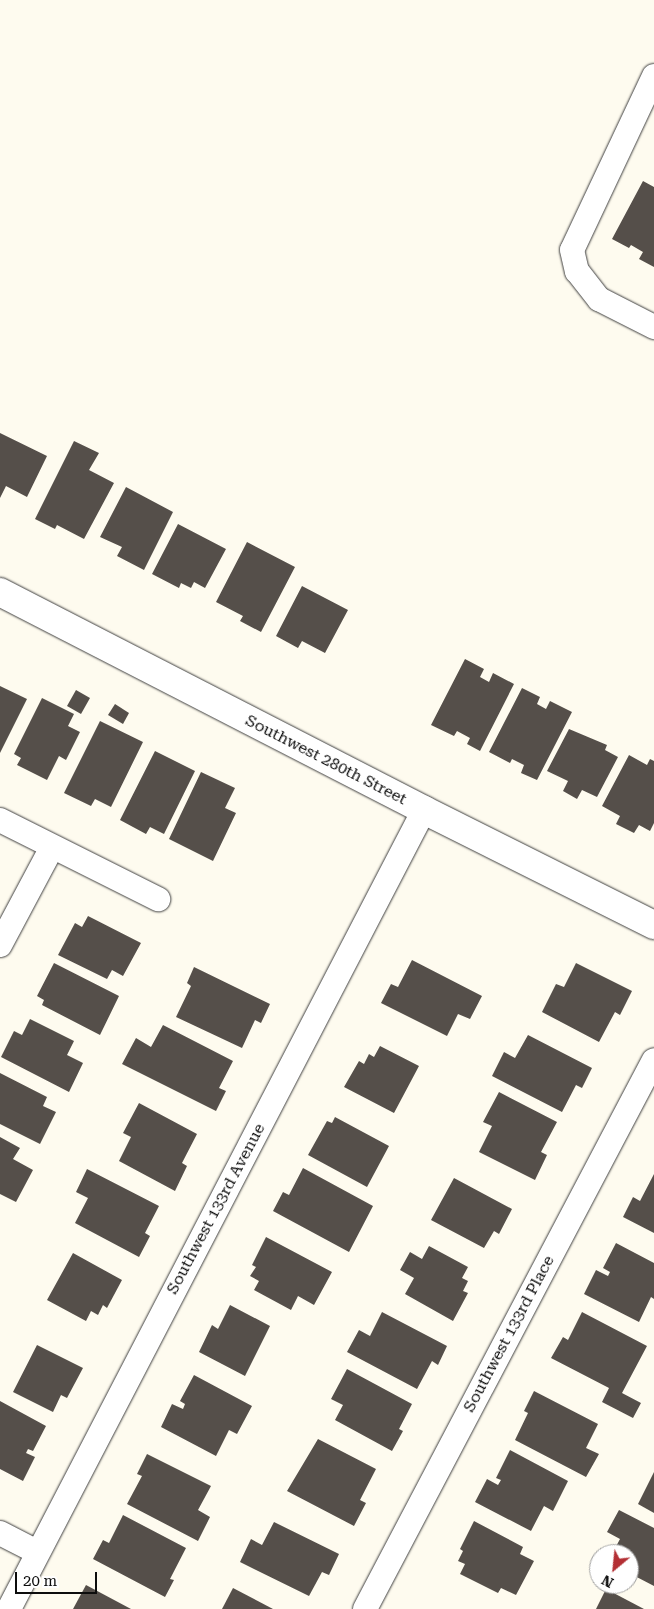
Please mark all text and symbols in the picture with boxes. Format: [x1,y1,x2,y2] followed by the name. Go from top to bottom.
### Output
[242,711,410,809] street label: Southwest 280th Street
[163,1120,269,1298] street label: Southwest 133rd Avenue
[460,1252,558,1416] street label: Southwest 133rd Place
[589,1544,639,1594] north arrow
[18,1562,100,1594] scale bar
[23,1572,57,1590] text: 20 m
[599,1572,616,1591] text: N

